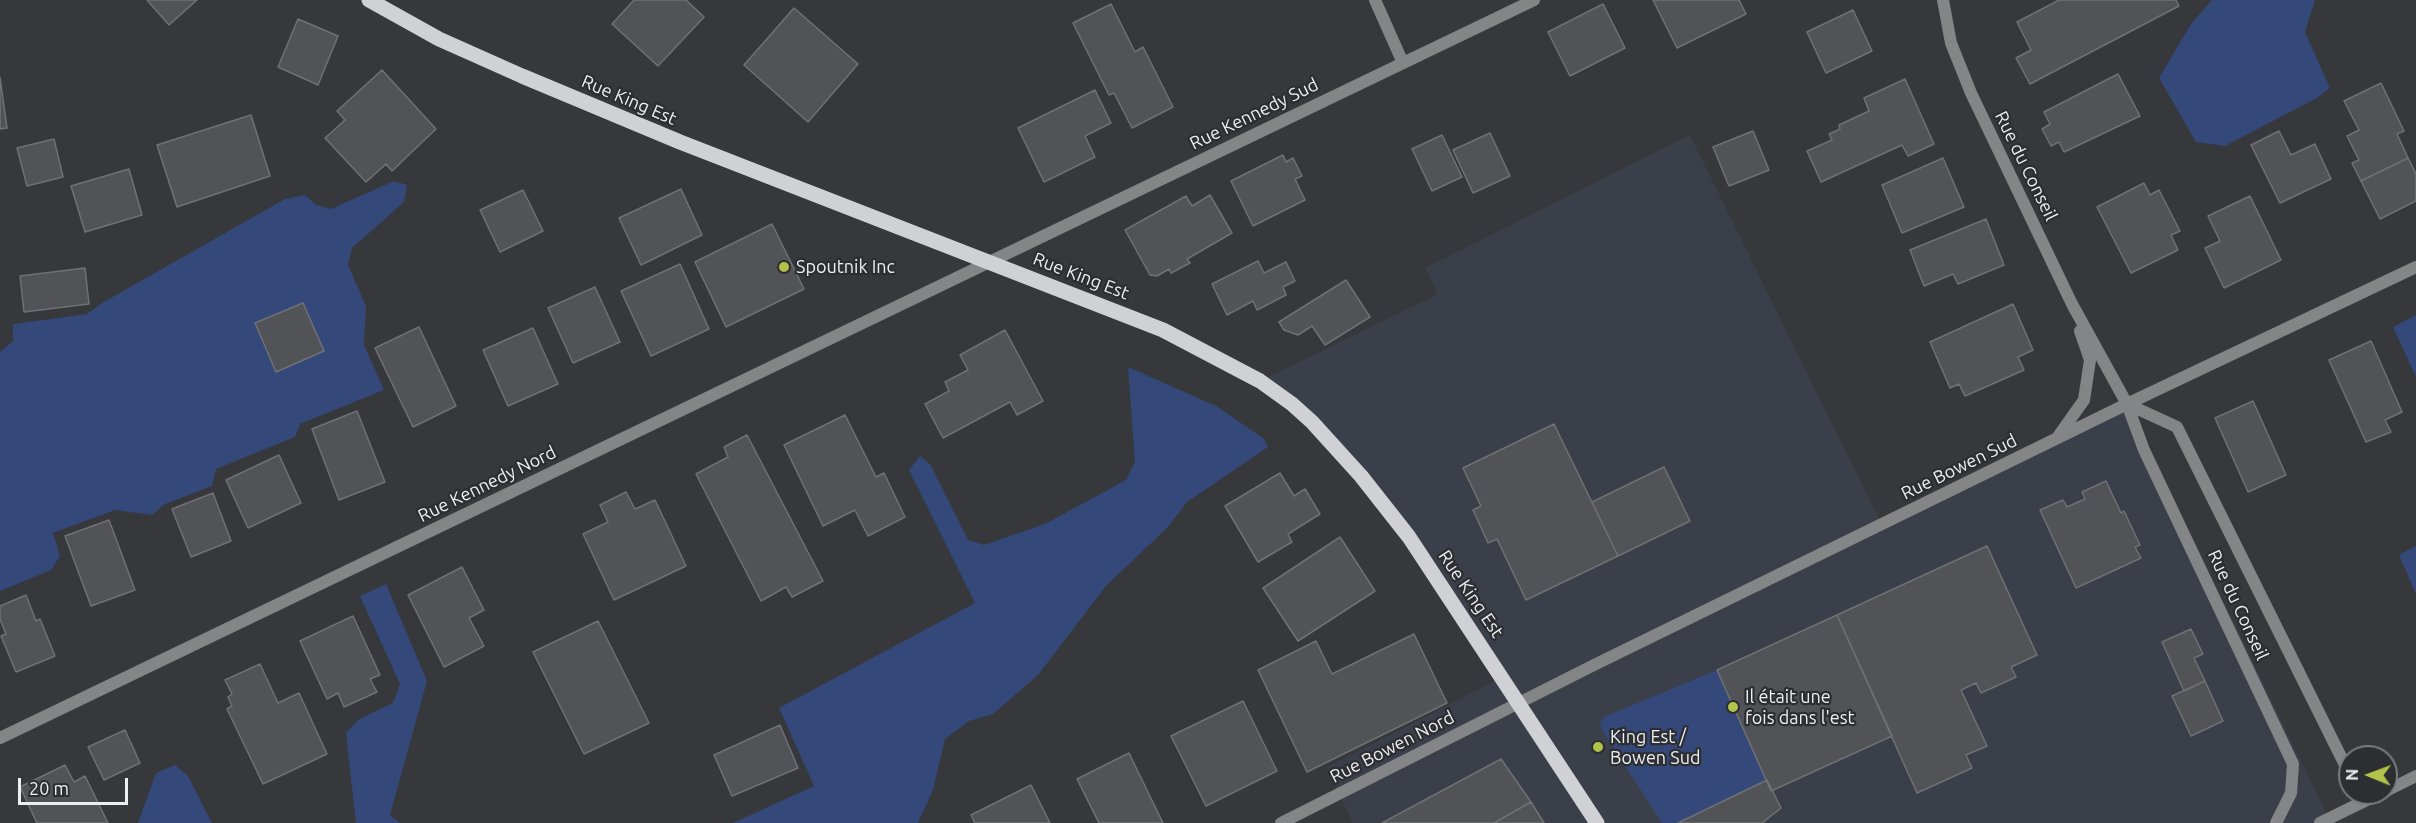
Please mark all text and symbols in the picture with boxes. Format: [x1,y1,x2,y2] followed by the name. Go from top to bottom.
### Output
[578,70,680,130] street label: Rue King Est
[1186,74,1322,154] street label: Rue Kennedy Sud
[1990,108,2062,224] street label: Rue du Conseil
[1030,248,1132,304] street label: Rue King Est
[796,256,895,278] place label: Spoutnik Inc
[777,260,791,274] marker: Spoutnik Inc
[1898,430,2020,504] street label: Rue Bowen Sud
[415,441,559,527] street label: Rue Kennedy Nord
[1434,546,1508,642] street label: Rue King Est
[2203,546,2273,664] street label: Rue du Conseil
[1745,686,1855,728] place label: Il était une fois dans l'est
[1726,700,1740,714] marker: Il était une fois dans l'est
[1326,706,1458,788] street label: Rue Bowen Nord
[1610,726,1700,768] place label: King Est / Bowen Sud
[1591,740,1605,754] marker: King Est / Bowen Sud
[2338,745,2398,805] north arrow
[21,766,130,804] scale bar
[2343,769,2361,781] text: N
[29,778,69,798] text: 20 m

